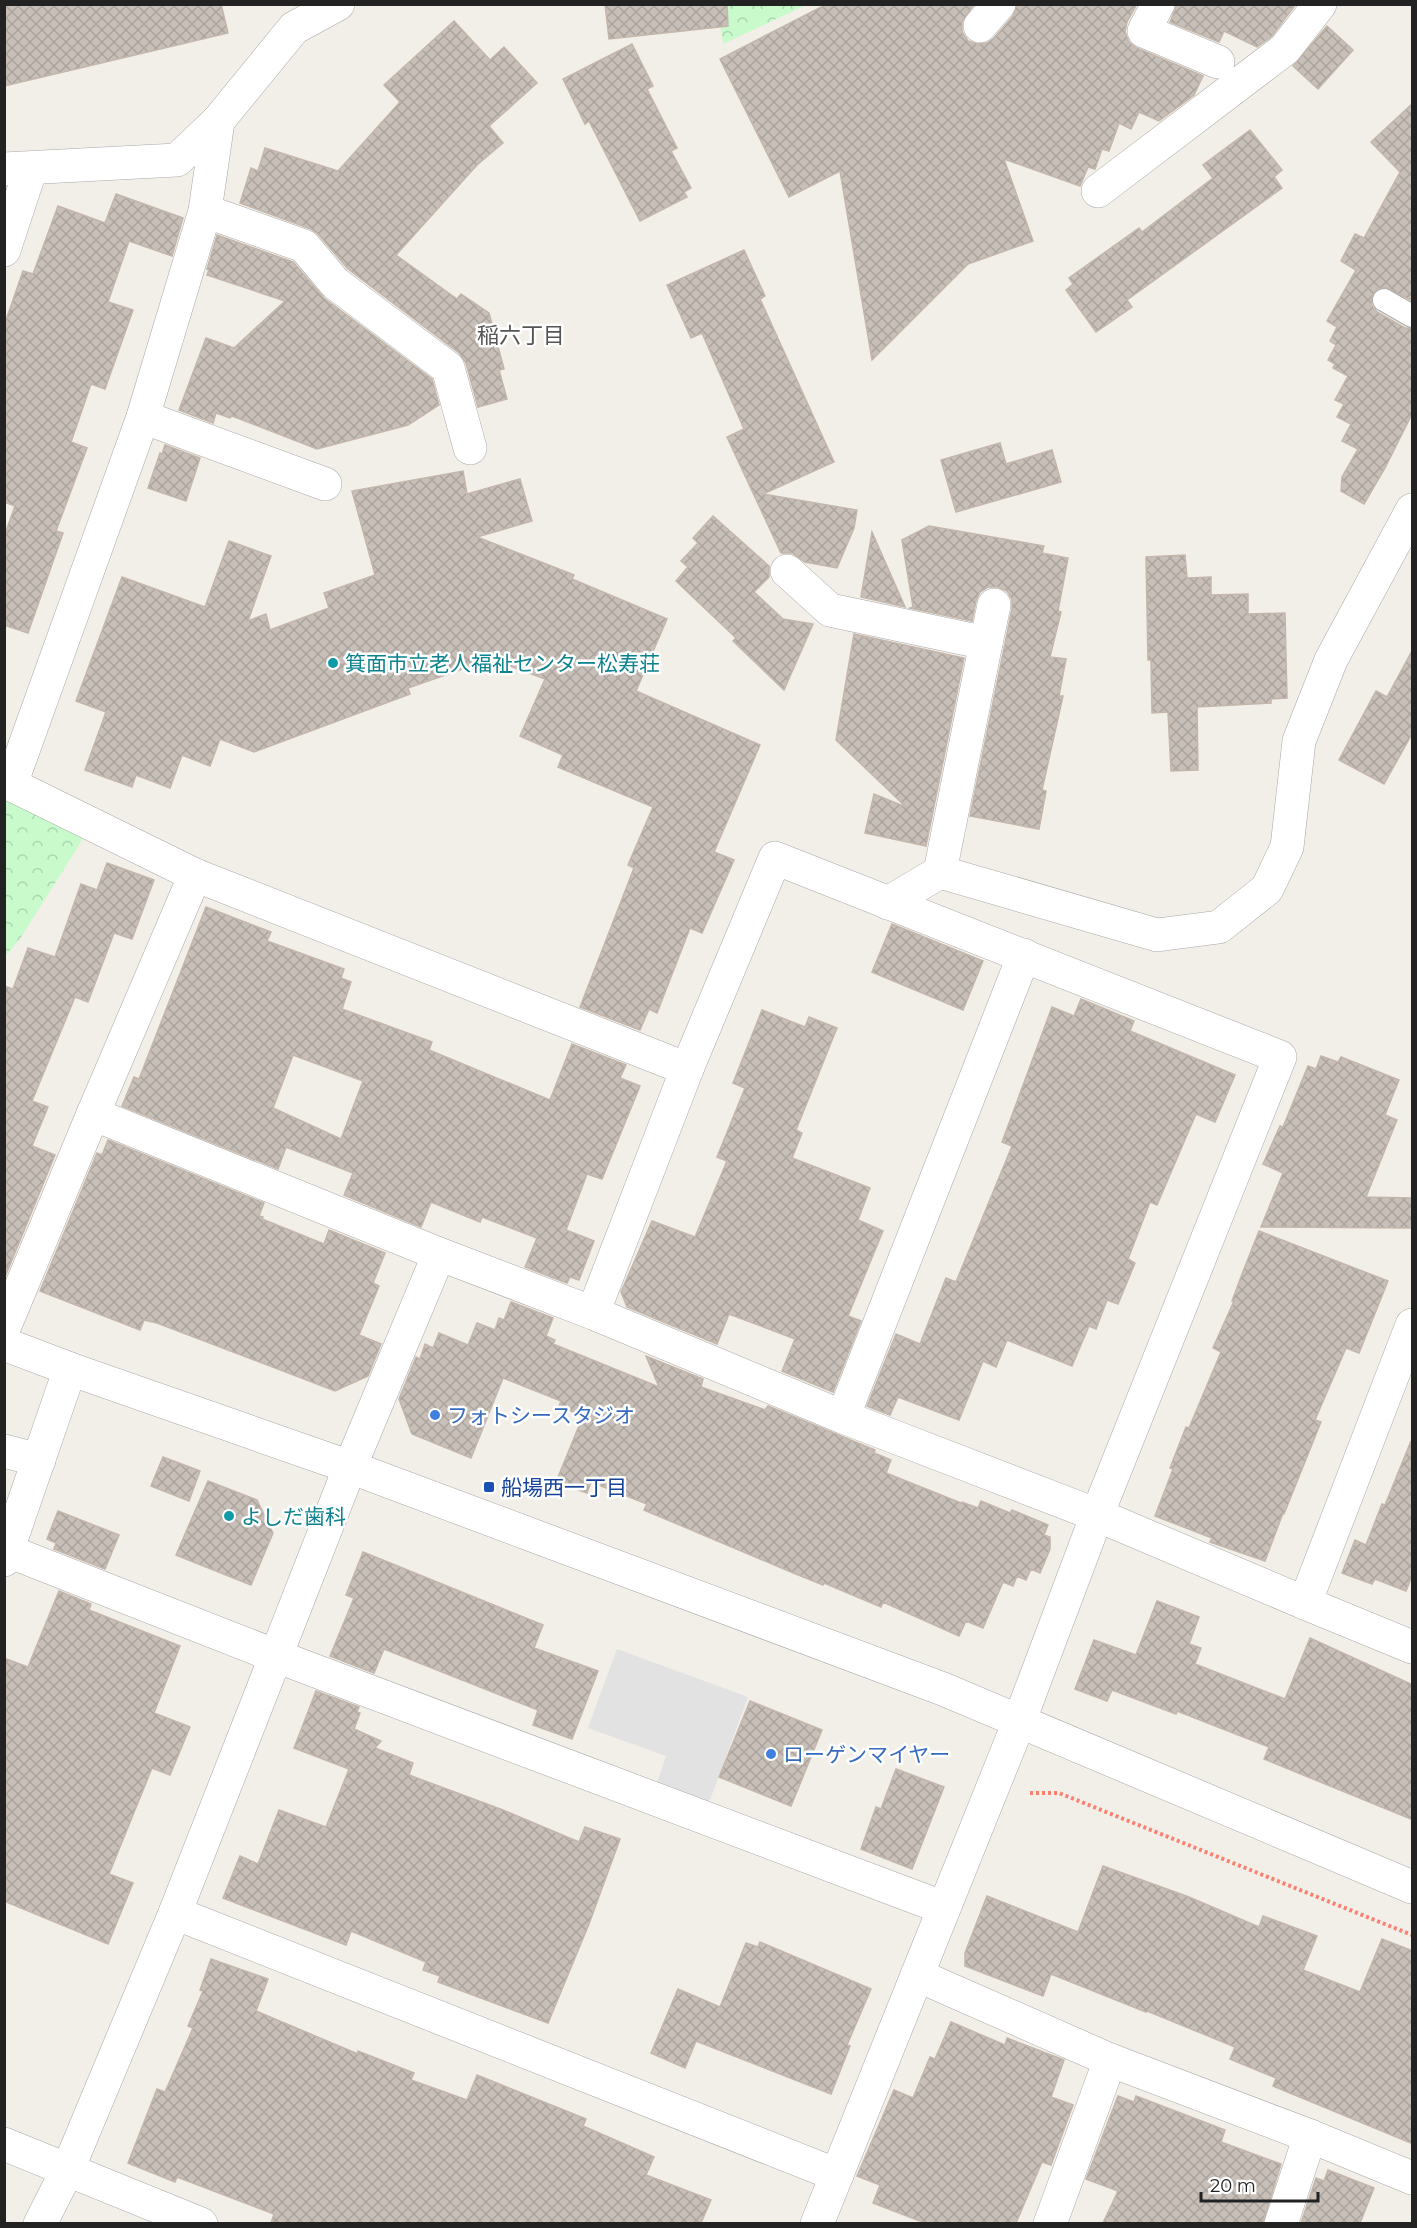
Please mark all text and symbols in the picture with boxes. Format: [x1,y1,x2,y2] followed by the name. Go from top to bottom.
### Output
[477,322,565,349] district label: 稲六丁目
[345,651,660,676] place label: 箕面市立老人福祉センター松寿荘
[326,656,340,670] marker: 箕面市立老人福祉センター松寿荘
[447,1403,635,1428] place label: フォトシースタジオ
[428,1408,442,1422] marker: フォトシースタジオ
[501,1475,627,1500] place label: 船場西一丁目
[482,1480,496,1494] marker: 船場西一丁目
[241,1504,346,1529] place label: よしだ歯科
[222,1509,236,1523] marker: よしだ歯科
[783,1742,950,1767] place label: ローゲンマイヤー
[764,1747,778,1761] marker: ローゲンマイヤー
[1201,2165,1318,2203] scale bar
[1210,2175,1256,2197] text: 20 m

